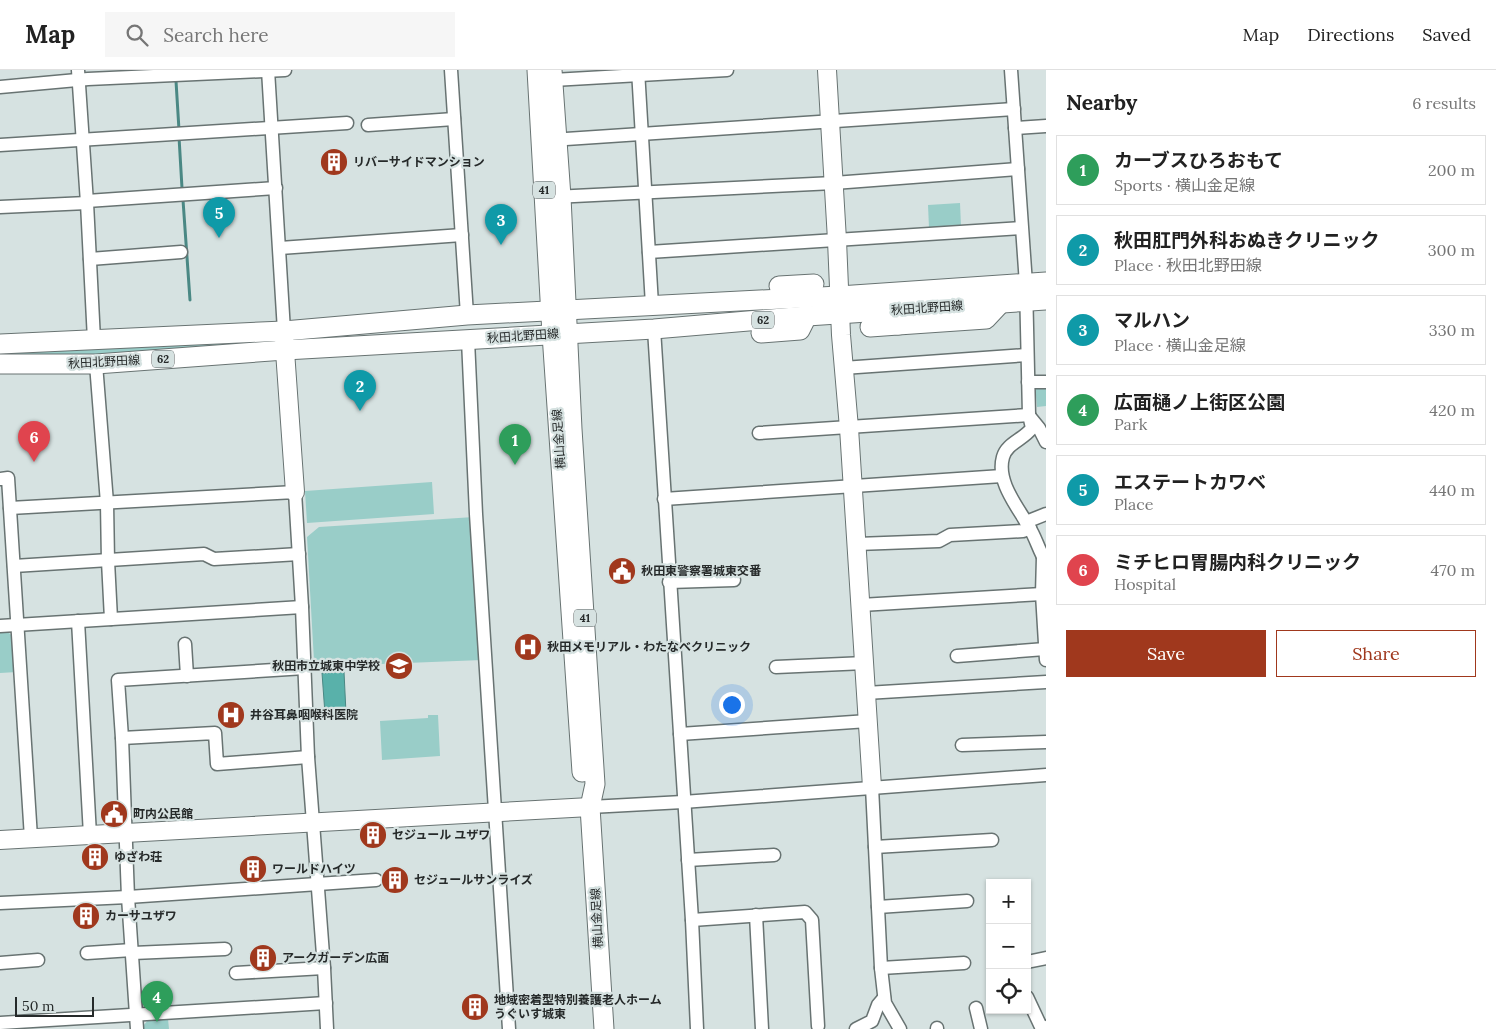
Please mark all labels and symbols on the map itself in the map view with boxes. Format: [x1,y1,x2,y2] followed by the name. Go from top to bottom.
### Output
[319,147,349,177] building icon: リバーサイドマンション
[353,154,485,169] place label: リバーサイドマンション
[533,182,555,198] road number: 41
[203,197,235,238] pin: 5
[485,204,517,245] pin: 3
[891,298,963,317] street label: 秋田北野田線
[752,312,774,328] road number: 62
[487,326,559,345] street label: 秋田北野田線
[152,350,174,368] road number: 62
[68,352,140,371] street label: 秋田北野田線
[344,370,376,411] pin: 2
[549,409,568,469] street label: 横山金足線
[18,421,50,462] pin: 6
[499,424,531,465] pin: 1
[607,556,637,586] public building icon: 秋田東警察署城東交番
[641,563,762,578] place label: 秋田東警察署城東交番
[574,610,596,626] road number: 41
[513,632,543,662] hospital icon: 秋田メモリアル・わたなべクリニック
[547,639,751,654] place label: 秋田メモリアル・わたなべクリニック
[384,651,414,681] school or university icon: 秋田市立城東中学校
[272,658,380,673] place label: 秋田市立城東中学校
[719,692,745,718] your location
[216,700,246,730] hospital icon: 井谷耳鼻咽喉科医院
[250,707,358,722] place label: 井谷耳鼻咽喉科医院
[99,799,129,829] public building icon: 町内公民館
[133,806,193,821] place label: 町内公民館
[358,820,388,850] building icon: セジュール ユザワ
[392,827,490,842] place label: セジュール ユザワ
[80,842,110,872] building icon: ゆざわ荘
[114,849,162,864] place label: ゆざわ荘
[238,854,268,884] building icon: ワールドハイツ
[272,861,356,876] place label: ワールドハイツ
[380,865,410,895] building icon: セジュールサンライズ
[414,872,533,887] place label: セジュールサンライズ
[587,888,606,948] street label: 横山金足線
[71,901,101,931] building icon: カーサユザワ
[105,908,177,923] place label: カーサユザワ
[248,943,278,973] building icon: アークガーデン広面
[282,950,389,965] place label: アークガーデン広面
[141,981,173,1022] pin: 4
[460,992,490,1022] building icon: 地域密着型特別養護老人ホーム うぐいす城東
[494,992,662,1021] place label: 地域密着型特別養護老人ホーム うぐいす城東
[15,994,94,1017] scale bar

